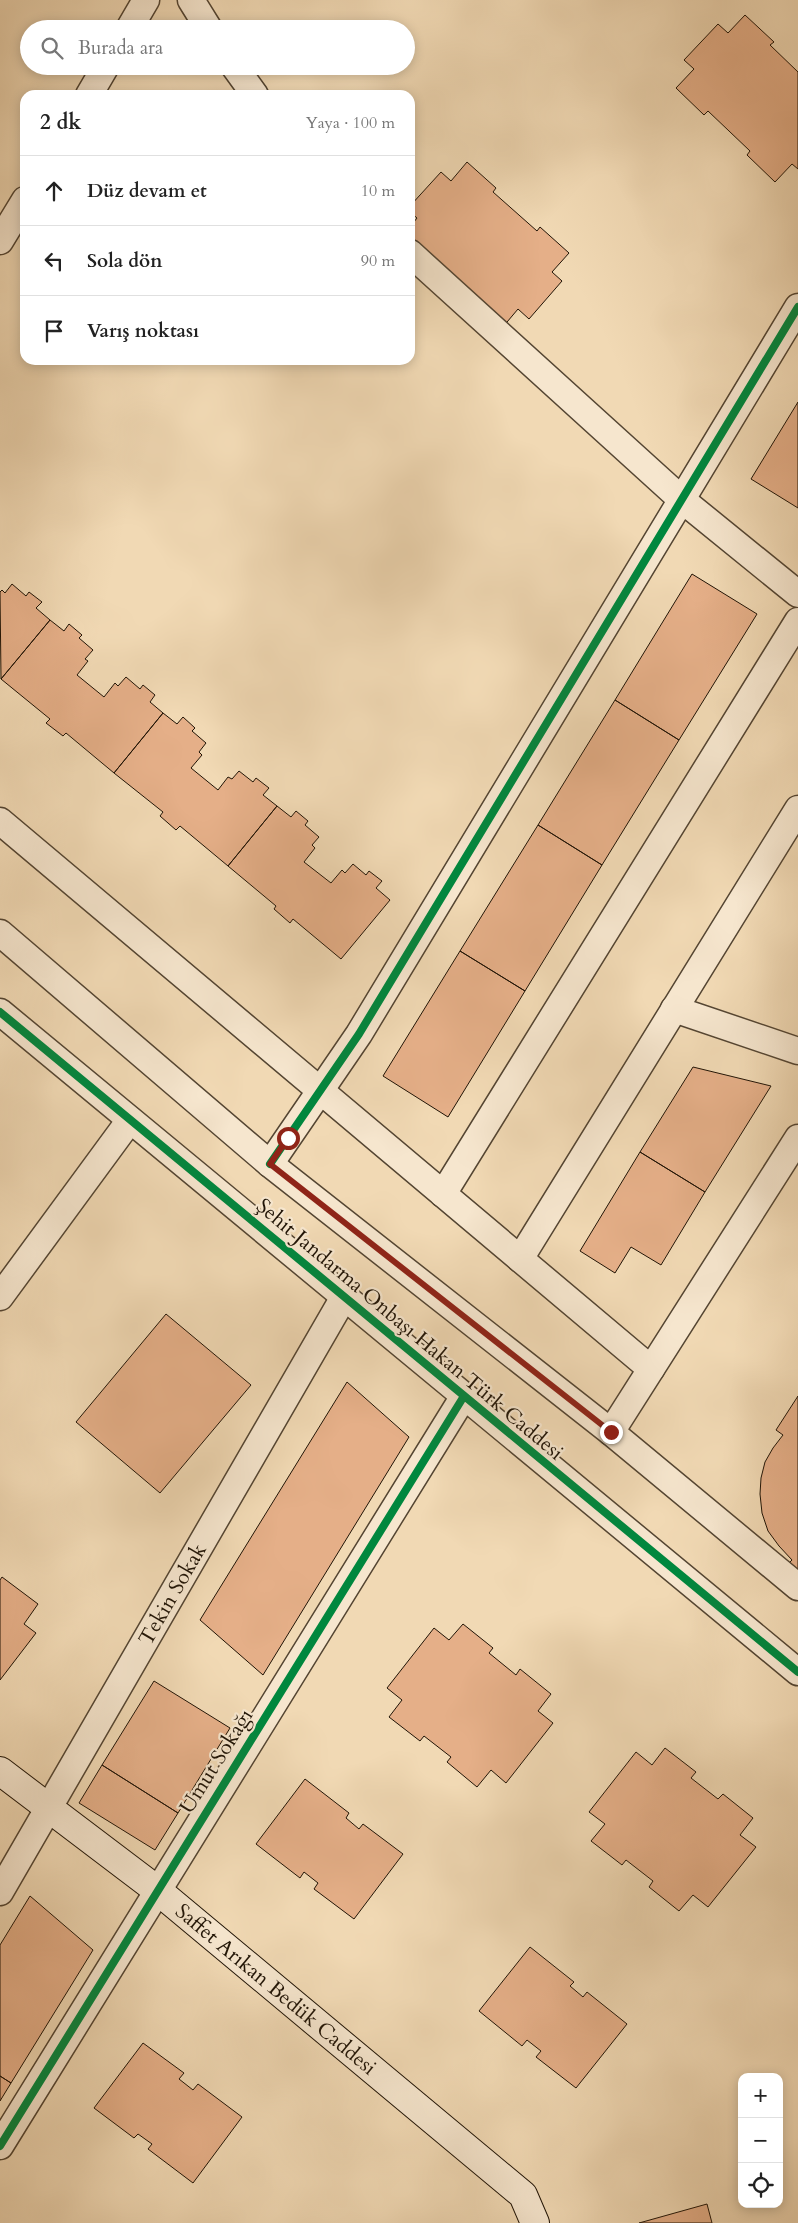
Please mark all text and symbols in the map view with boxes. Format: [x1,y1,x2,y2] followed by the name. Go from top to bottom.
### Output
[20,20,415,75] search box
[38,34,66,62] icon: search
[78,35,163,61] text: Burada ara
[40,108,81,137] text: 2 dk
[306,112,395,134] text: Yaya · 100 m
[40,177,68,205] icon: ahead
[87,178,207,204] text: Düz devam et
[361,180,395,202] text: 10 m
[40,247,68,275] icon: left
[87,248,162,274] text: Sola dön
[361,250,395,272] text: 90 m
[40,317,68,345] icon: arrive
[87,318,199,344] text: Varış noktası
[277,1127,300,1150] route start
[250,1192,570,1467] street label: Şehit Jandarma Onbaşı Hakan Türk Caddesi
[600,1421,623,1444] route end
[132,1538,214,1651] street label: Tekin Sokak
[173,1703,260,1819] street label: Umut Sokağı
[169,1897,383,2082] street label: Saffet Arıkan Bedük Caddesi
[738,2073,783,2208] map controls
[738,2073,783,2118] button: +
[738,2118,783,2163] button: −
[738,2163,783,2208] button: locate

